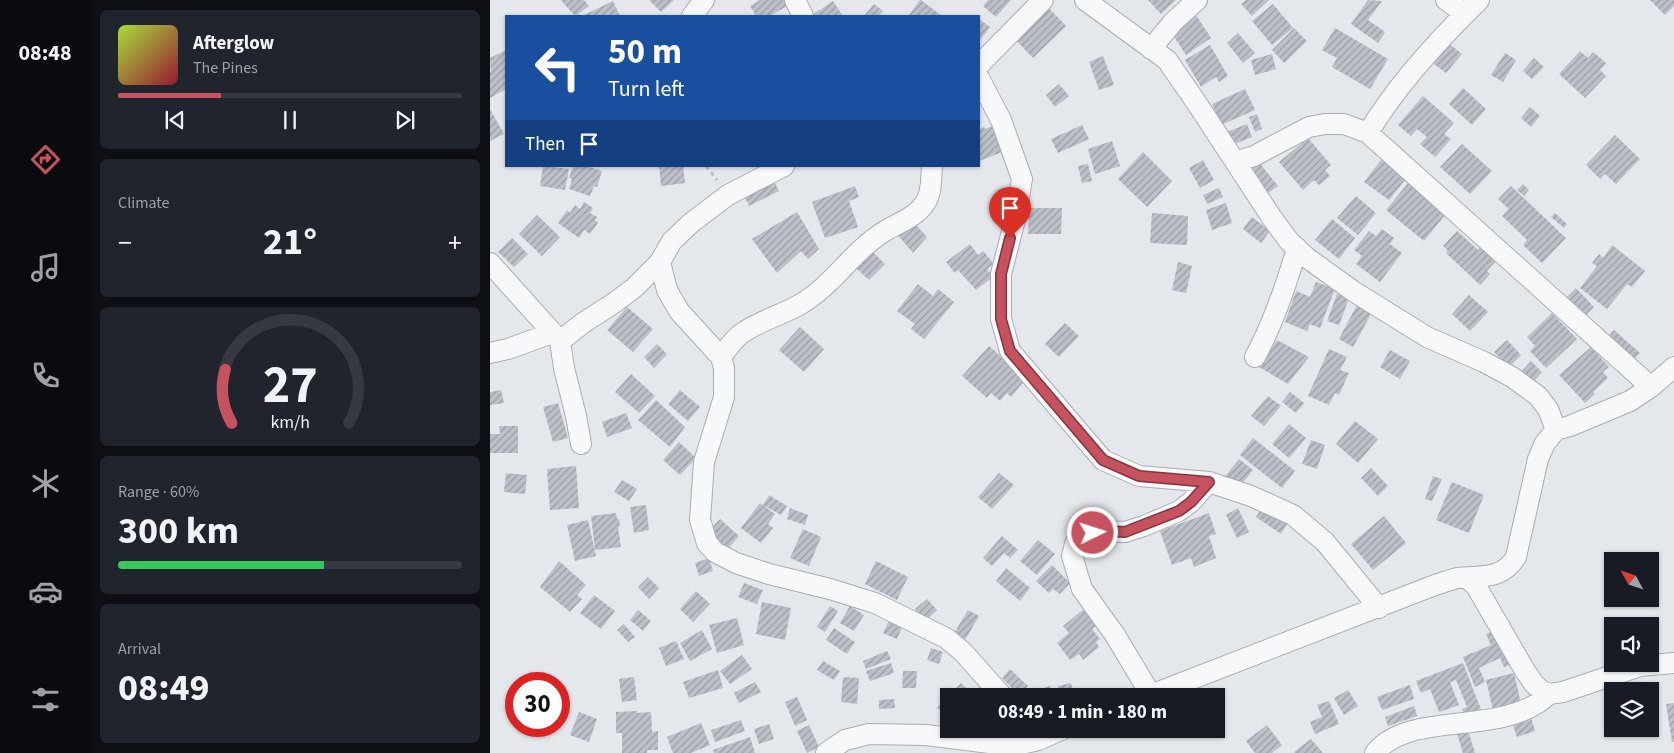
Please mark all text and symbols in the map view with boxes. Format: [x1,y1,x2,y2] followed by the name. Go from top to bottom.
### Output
[608,27,682,77] text: 50 m
[193,30,274,57] text: Afterglow
[525,35,590,100] icon: left
[18,37,72,69] text: 08:48
[193,57,258,79] text: The Pines
[608,73,684,105] text: Turn left
[161,106,189,134] icon: previous
[276,106,304,134] icon: pause
[391,106,419,134] icon: next
[575,130,603,158] icon: arrive
[525,131,565,158] text: Then
[28,142,63,177] icon: directions
[989,187,1031,238] pin
[118,192,169,214] text: Climate
[996,194,1024,222] icon: arrive
[263,215,317,269] text: 21°
[118,223,132,263] text: −
[448,223,462,263] text: +
[28,250,63,285] icon: music
[263,349,317,423] text: 27
[28,358,63,393] icon: phone
[270,410,310,435] text: km/h
[28,466,63,501] icon: climate
[118,481,199,503] text: Range · 60%
[118,504,239,558] text: 300 km
[1066,506,1118,558] position arrow
[1604,552,1659,608] north arrow
[1604,552,1659,737] map controls
[28,574,63,609] icon: car
[1604,617,1659,672] button: sound
[118,638,161,660] text: Arrival
[118,661,210,715] text: 08:49
[505,672,570,737] speed limit sign: 30
[28,682,63,717] icon: filters
[1604,682,1659,737] button: layers
[998,699,1167,726] text: 08:49 · 1 min · 180 m

